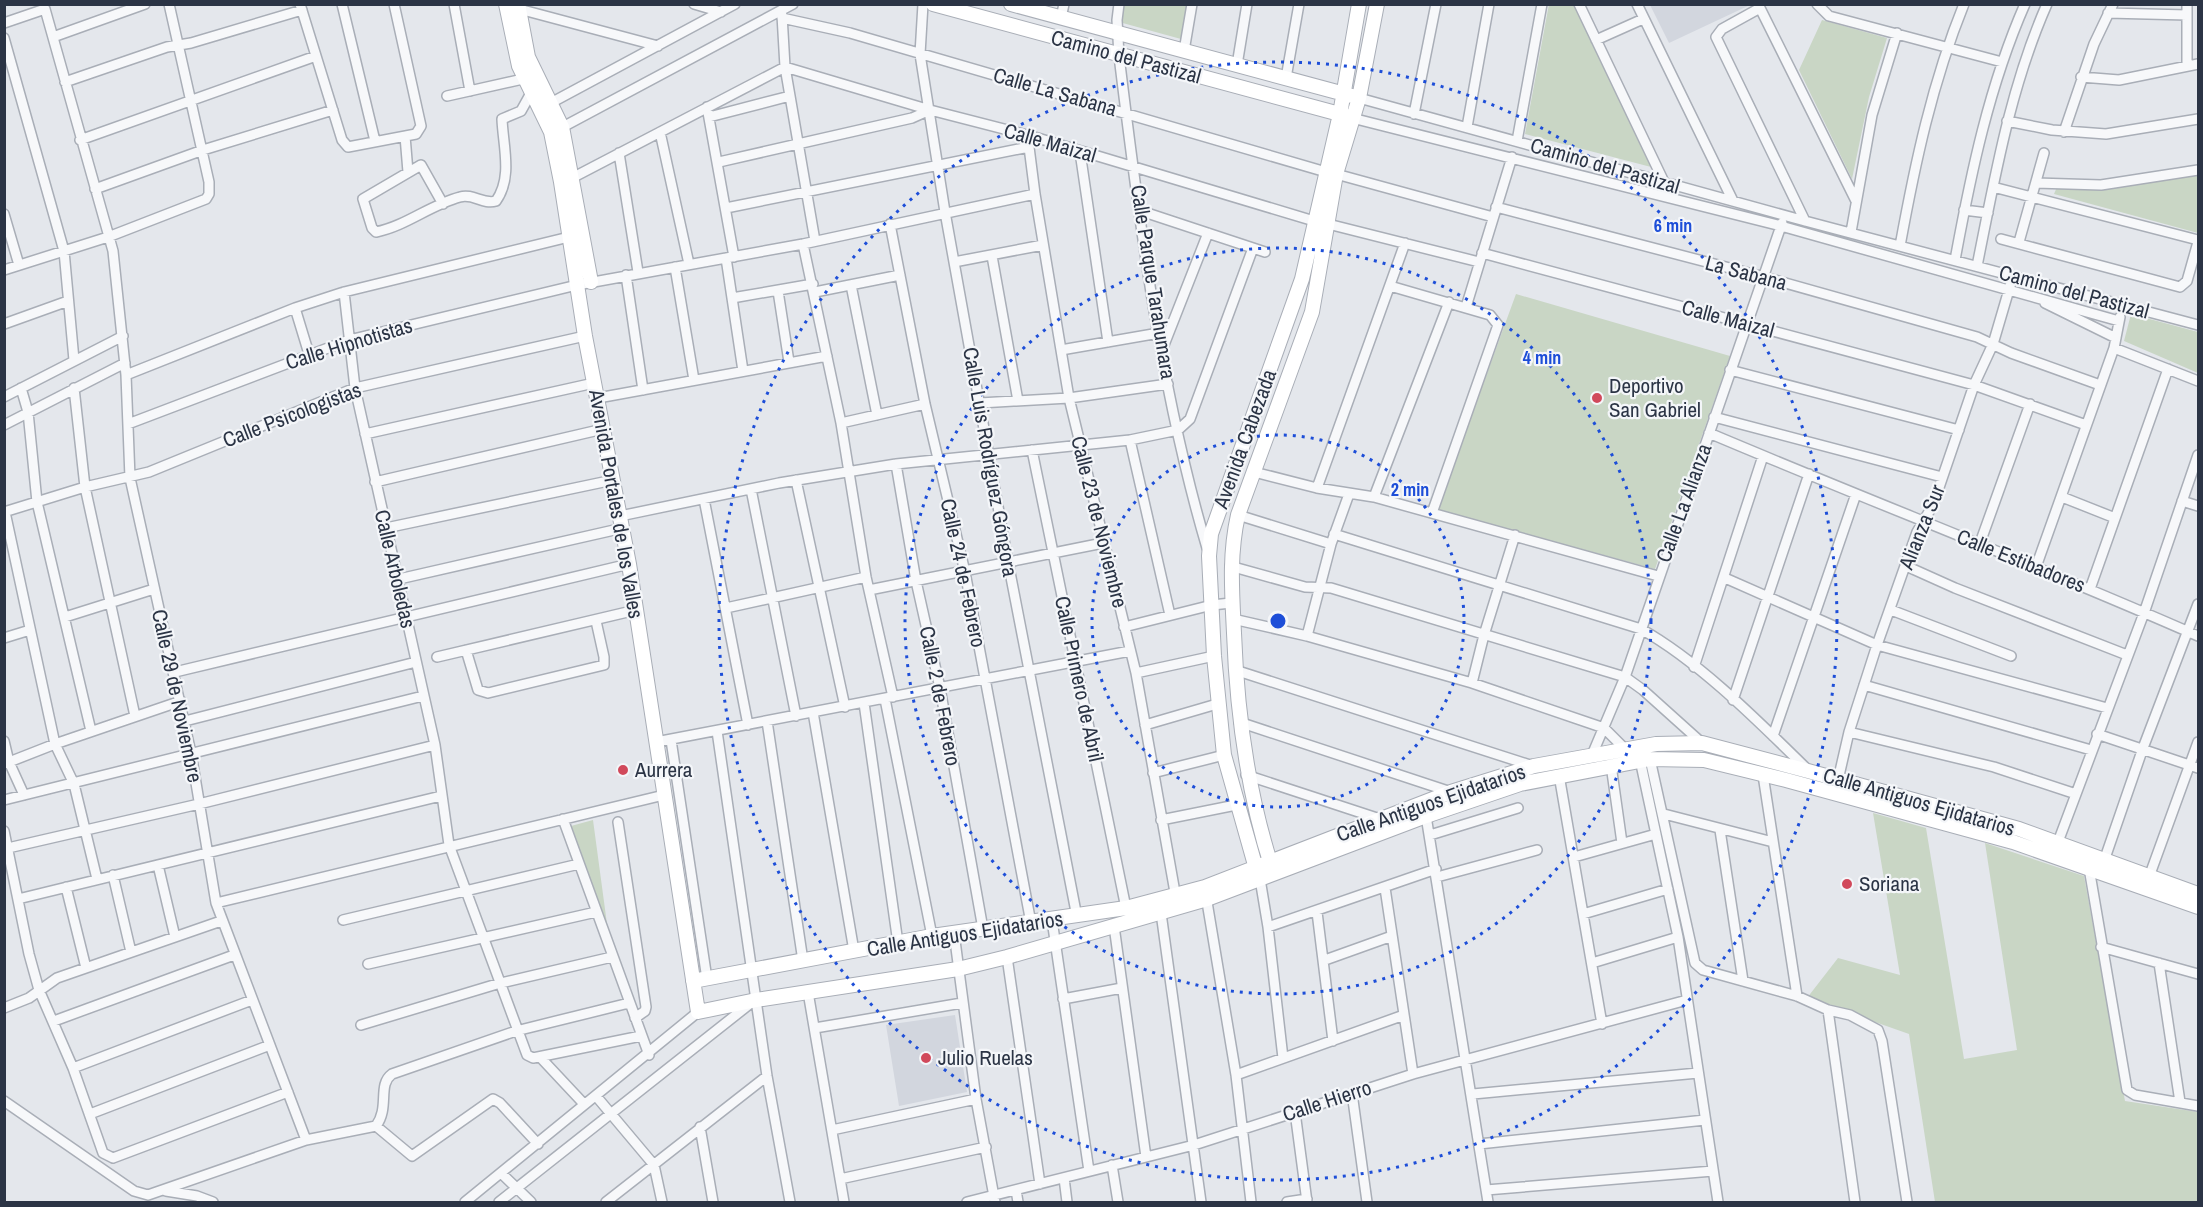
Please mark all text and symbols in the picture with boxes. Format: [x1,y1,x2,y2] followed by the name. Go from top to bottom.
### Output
[1048,23,1204,90] street label: Camino del Pastizal
[990,60,1121,123] street label: Calle La Sabana
[1001,116,1100,170] street label: Calle Maizal
[1527,130,1683,201] street label: Camino del Pastizal
[1124,183,1183,382] street label: Calle Parque Tarahumara
[1654,213,1692,238] text: 6 min
[1702,248,1791,297] street label: La Sabana
[1996,258,2152,325] street label: Camino del Pastizal
[1679,292,1778,345] street label: Calle Maizal
[282,310,416,377] street label: Calle Hipnotistas
[956,345,1025,579] street label: Calle Luis Rodríguez Góngora
[1523,345,1561,370] text: 4 min
[1206,365,1283,513] street label: Avenida Cabezada
[1609,371,1701,424] place label: Deportivo San Gabriel
[218,375,365,454] street label: Calle Psicologistas
[582,386,651,621] street label: Avenida Portales de los Valles
[1590,391,1604,405] marker: Deportivo San Gabriel
[1064,433,1135,611] street label: Calle 23 de Noviembre
[1649,439,1719,566] street label: Calle La Alianza
[1391,477,1429,502] text: 2 min
[1891,480,1952,574] street label: Alianza Sur
[934,496,993,650] street label: Calle 24 de Febrero
[368,507,423,631] street label: Calle Arboledas
[1953,522,2090,599] street label: Calle Estibadores
[1048,593,1111,764] street label: Calle Primero de Abril
[145,607,210,785] street label: Calle 29 de Noviembre
[1268,611,1288,631] centre of rings
[913,624,968,768] street label: Calle 2 de Febrero
[634,755,693,784] place label: Aurrera
[1332,757,1529,848] street label: Calle Antiguos Ejidatarios
[1820,760,2018,843] street label: Calle Antiguos Ejidatarios
[616,763,630,777] marker: Aurrera
[1859,869,1920,898] place label: Soriana
[1840,877,1854,891] marker: Soriana
[865,904,1065,963] street label: Calle Antiguos Ejidatarios
[938,1043,1033,1072] place label: Julio Ruelas
[919,1051,933,1065] marker: Julio Ruelas
[1279,1073,1375,1129] street label: Calle Hierro

